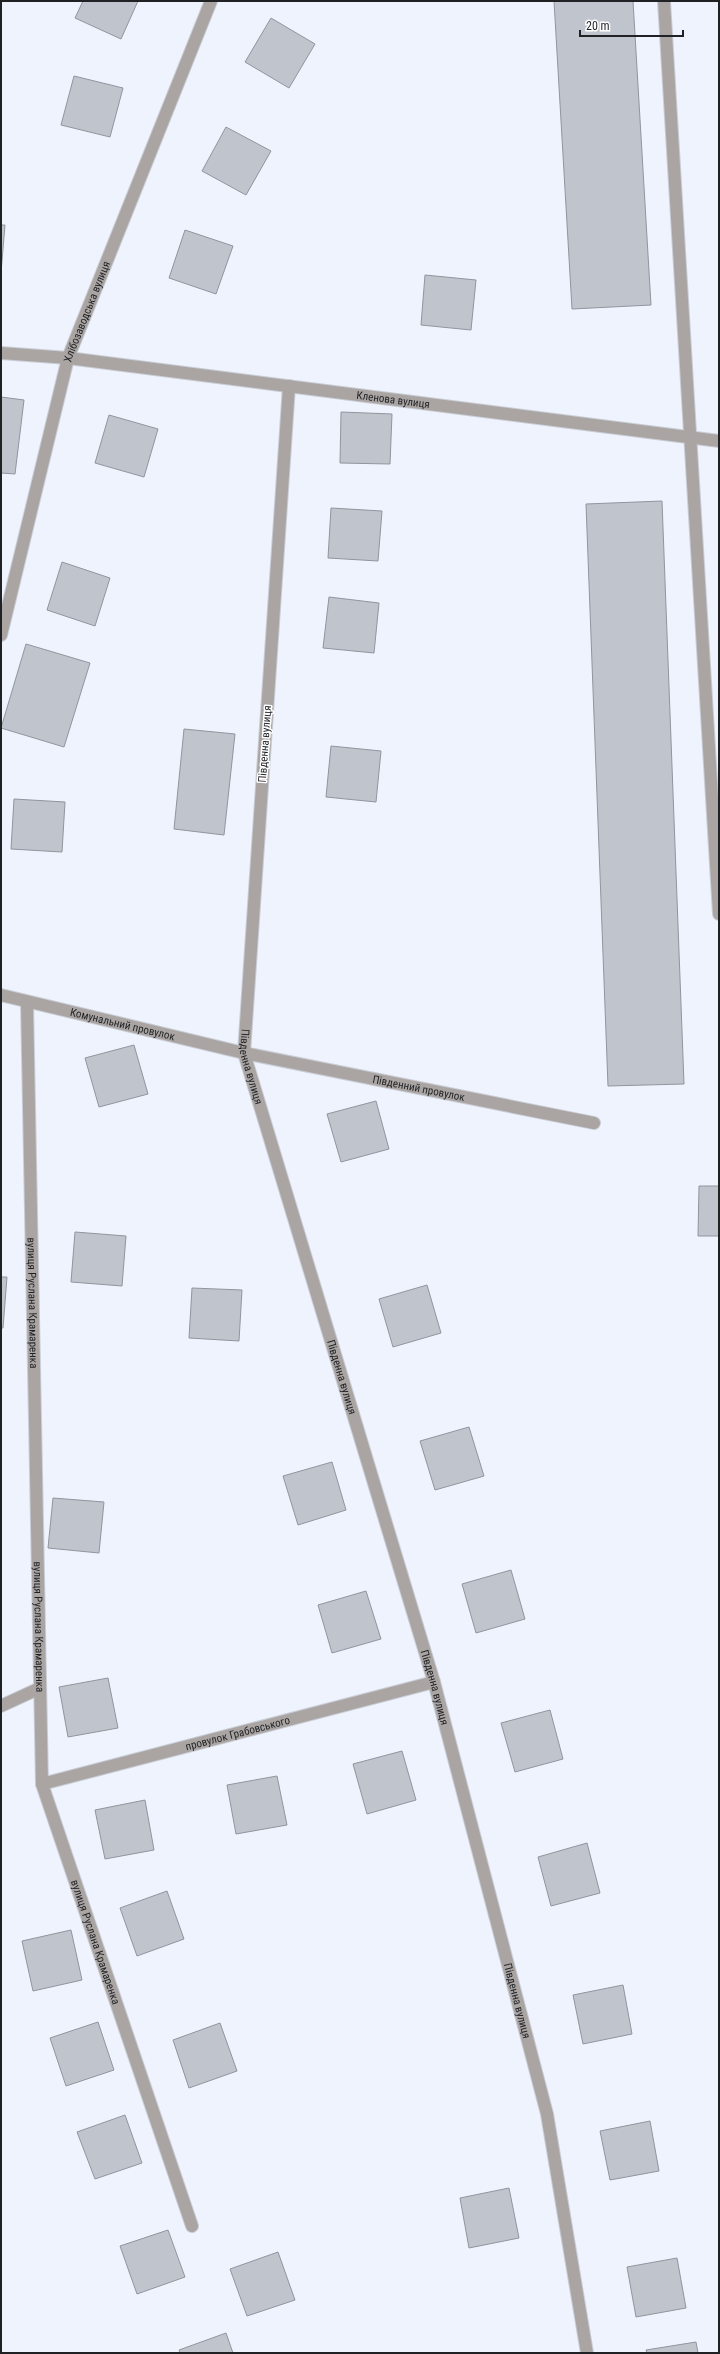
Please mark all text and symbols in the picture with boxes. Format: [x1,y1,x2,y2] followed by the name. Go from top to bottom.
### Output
[580,12,683,38] scale bar
[586,19,610,33] text: 20 m
[61,259,113,363] street label: Хлібозаводська вулиця
[356,388,431,411] street label: Кленова вулиця
[256,705,274,783] street label: Південна вулиця
[69,1005,177,1043] street label: Комунальний провулок
[237,1028,266,1106] street label: Південна вулиця
[371,1072,467,1104] street label: Південний провулок
[25,1237,41,1368] street label: вулиця Руслана Крамаренка
[324,1338,359,1416] street label: Південна вулиця
[31,1561,47,1692] street label: вулиця Руслана Крамаренка
[418,1648,451,1726] street label: Південна вулиця
[184,1713,292,1753] street label: провулок Грабовського
[68,1878,123,2006] street label: вулиця Руслана Крамаренка
[501,1962,533,2040] street label: Південна вулиця

